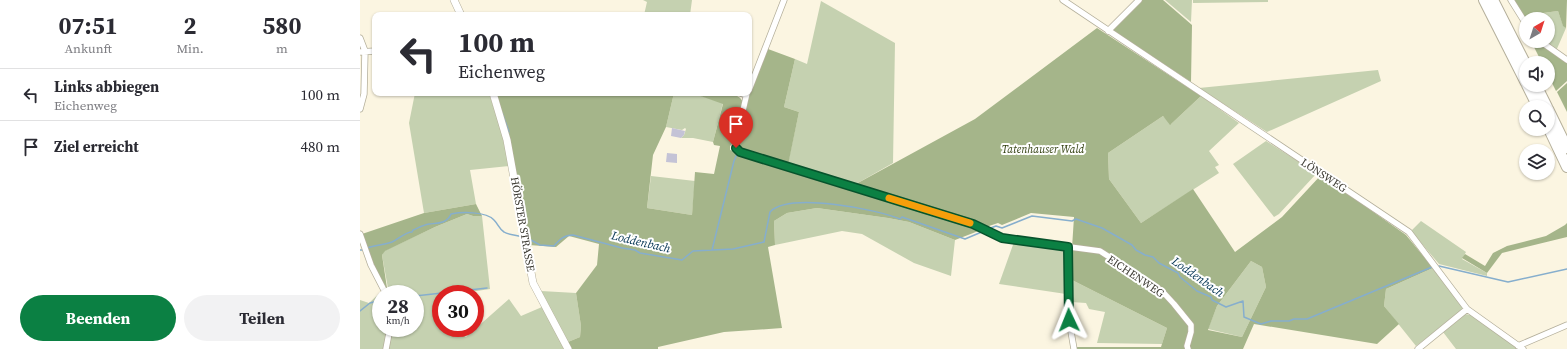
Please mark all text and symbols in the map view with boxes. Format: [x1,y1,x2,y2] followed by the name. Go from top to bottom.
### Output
[59,9,118,42] text: 07:51
[184,9,197,42] text: 2
[262,9,301,42] text: 580
[1519,12,1555,48] north arrow
[1519,12,1555,180] map controls
[458,23,535,61] text: 100 m
[392,28,444,80] icon: left
[64,40,112,57] text: Ankunft
[176,40,204,57] text: Min.
[276,40,288,57] text: m
[1519,56,1555,92] button: sound
[458,59,545,84] text: Eichenweg
[54,76,159,97] text: Links abbiegen
[20,84,42,106] icon: left
[300,84,340,105] text: 100 m
[54,97,117,114] text: Eichenweg
[1519,100,1555,136] button: search
[719,107,753,148] pin
[725,113,747,135] icon: arrive
[20,136,42,158] icon: arrive
[54,136,139,157] text: Ziel erreicht
[300,136,340,157] text: 480 m
[1002,142,1085,157] park label: Tatenhauser Wald
[1519,144,1555,180] button: layers
[1298,154,1351,196] street label: LÖNSWEG
[507,175,539,273] street label: HÖRSTER STRASSE
[609,227,673,257] water label: Loddenbach
[1104,252,1167,301] street label: EICHENWEG
[1168,253,1228,301] water label: Loddenbach
[432,285,484,337] speed limit sign: 30
[387,292,409,320] text: 28
[20,295,176,341] button: Beenden
[184,295,340,341] button: Teilen
[1048,299,1090,341] position arrow
[386,314,410,327] text: km/h

